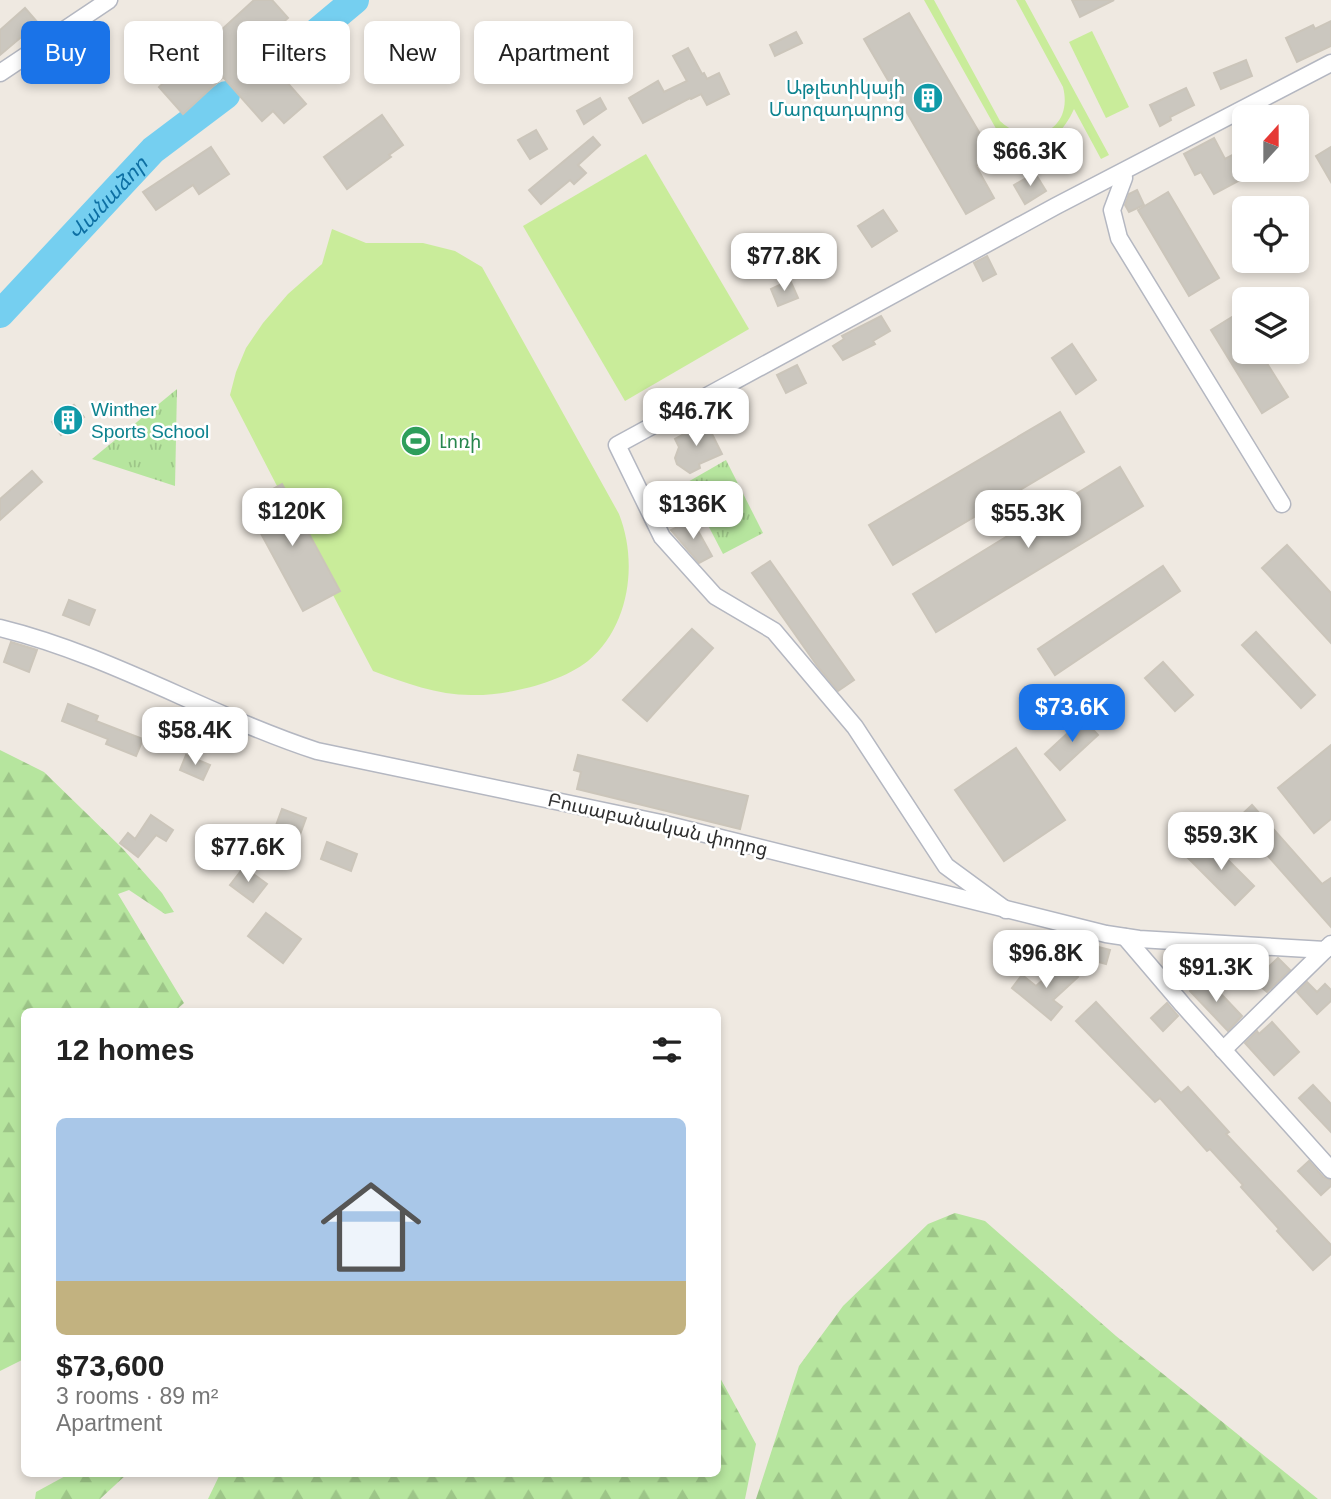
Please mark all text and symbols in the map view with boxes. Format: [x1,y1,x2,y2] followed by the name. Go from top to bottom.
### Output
[21,21,110,84] chip: Buy
[124,21,223,84] chip: Rent
[237,21,350,84] chip: Filters
[364,21,460,84] chip: New
[474,21,633,84] chip: Apartment
[769,77,905,121] place label: Աթլետիկայի Մարզադպրոց
[911,81,945,115] building icon: Աթլետիկայի Մարզադպրոց
[1232,105,1309,182] north arrow
[1232,105,1309,364] map controls
[973,128,1087,188] pin: $66.3K
[993,138,1067,164] text: $66.3K
[63,151,153,245] water label: Վանաձոր
[1232,196,1309,273] button: locate
[727,233,841,293] pin: $77.8K
[747,243,821,269] text: $77.8K
[1232,287,1309,364] button: layers
[639,388,753,448] pin: $46.7K
[659,398,733,424] text: $46.7K
[91,399,209,442] place label: Winther Sports School
[51,403,85,437] building icon: Winther Sports School
[399,424,433,458] sports icon: Լոռի
[439,431,481,453] place label: Լոռի
[644,482,742,541] pin: $136K
[243,489,341,548] pin: $120K
[971,490,1085,550] pin: $55.3K
[659,491,727,517] text: $136K
[258,498,326,524] text: $120K
[991,500,1065,526] text: $55.3K
[1015,684,1129,744] pin: $73.6K
[1035,694,1109,720] text: $73.6K
[138,708,252,767] pin: $58.4K
[158,717,232,743] text: $58.4K
[546,789,770,861] street label: Բուսաբանական փողոց
[1164,812,1278,872] pin: $59.3K
[1184,822,1258,848] text: $59.3K
[191,824,305,884] pin: $77.6K
[211,834,285,860] text: $77.6K
[989,930,1103,990] pin: $96.8K
[1009,940,1083,966] text: $96.8K
[1159,944,1273,1004] pin: $91.3K
[1179,954,1253,980] text: $91.3K
[648,1031,686,1069] icon: filters
[56,1033,194,1066] text: 12 homes
[308,1164,434,1290] icon: home
[56,1349,164,1382] text: $73,600
[56,1383,218,1409] text: 3 rooms · 89 m²
[56,1410,162,1436] text: Apartment

